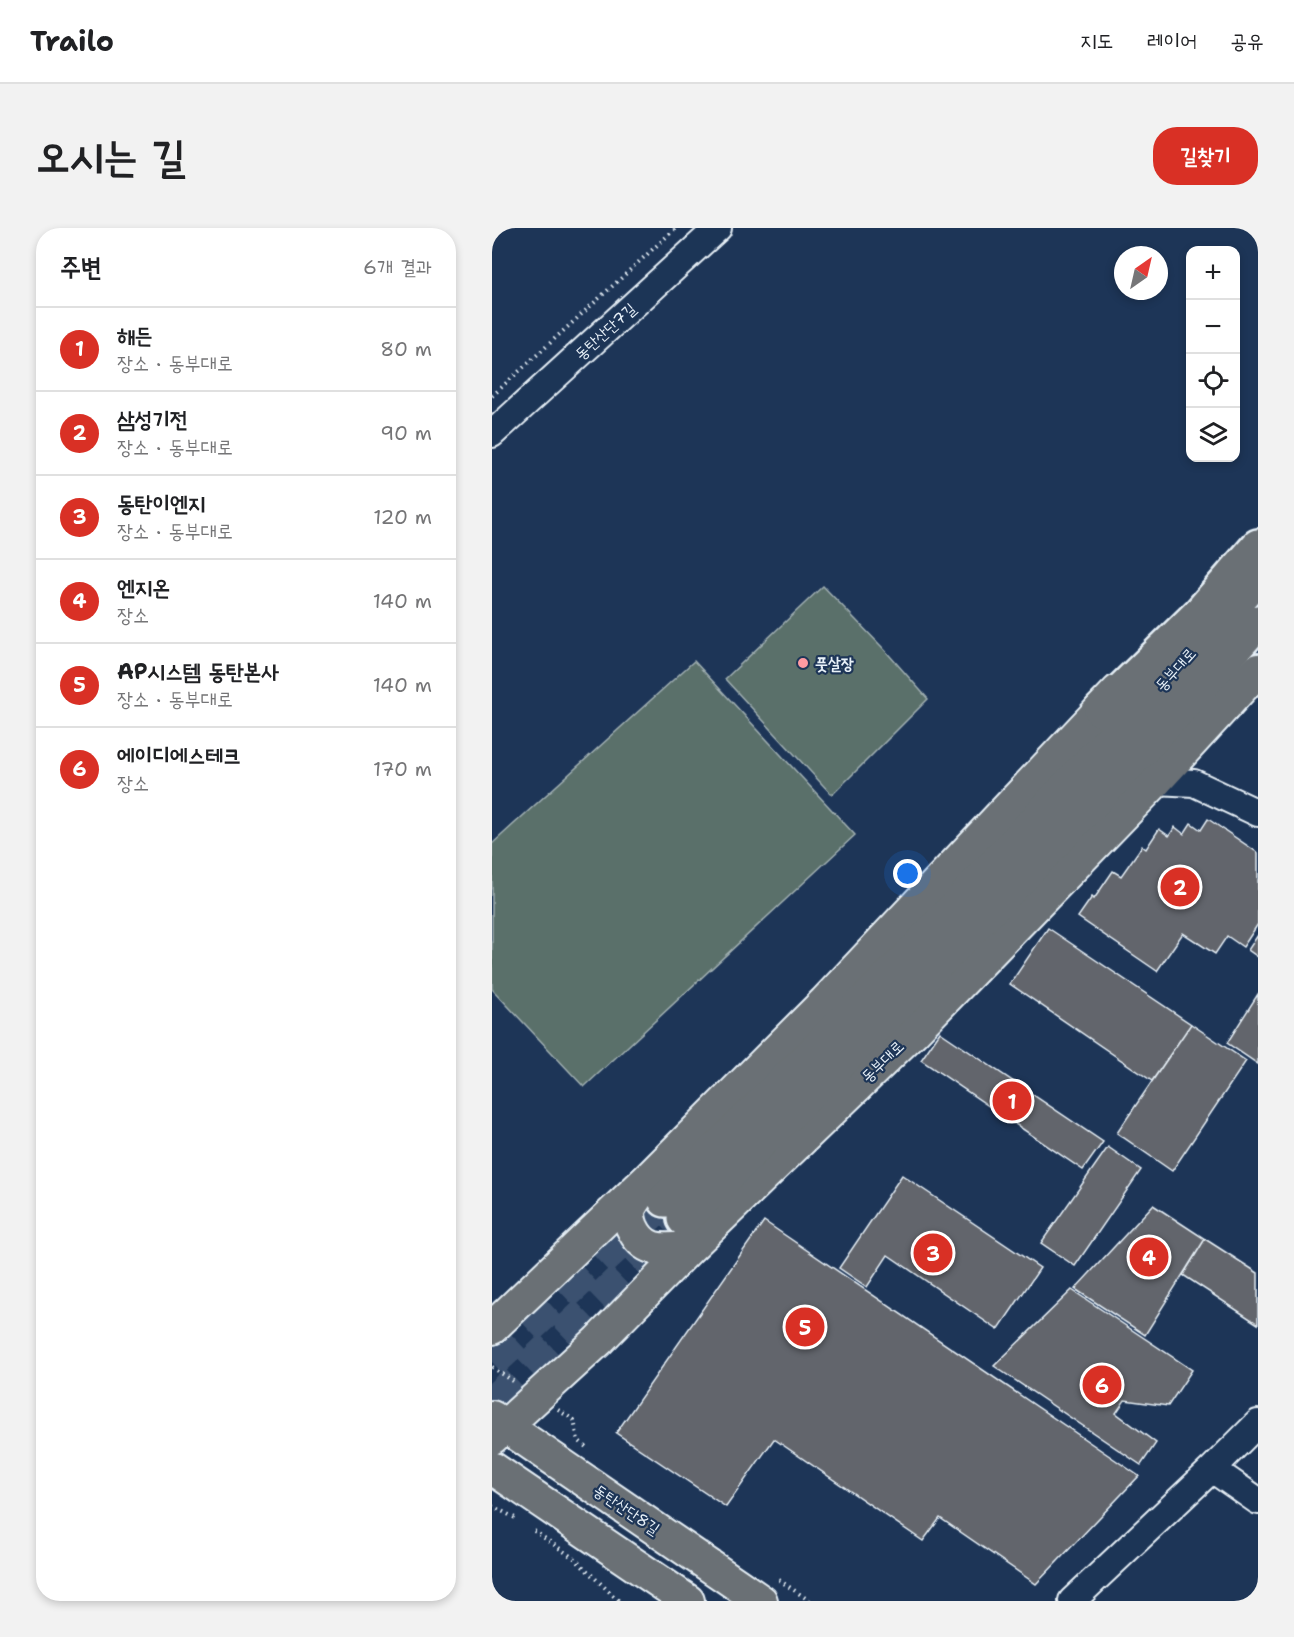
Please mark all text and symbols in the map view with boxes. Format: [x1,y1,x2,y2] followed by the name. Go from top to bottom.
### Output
[30,22,114,60] text: Trailo
[1080,27,1114,55] text: 지도
[1147,27,1197,55] text: 레이어
[1230,27,1264,55] text: 공유
[1153,127,1258,185] button: 길찾기
[36,128,186,184] text: 오시는 길
[1114,246,1168,300] north arrow
[1186,246,1240,462] map controls
[1186,246,1240,300] button: +
[60,249,102,284] text: 주변
[363,254,432,280] text: 6개 결과
[570,298,641,364] street label: 동탄산단7길
[1186,300,1240,354] button: −
[117,321,152,350] text: 해든
[75,336,84,362] text: 1
[380,336,432,362] text: 80 m
[117,350,233,376] text: 장소 · 동부대로
[1186,354,1240,408] button: locate
[117,405,188,434] text: 삼성기전
[1186,408,1240,462] button: layers
[73,420,87,446] text: 2
[380,420,432,446] text: 90 m
[117,434,233,460] text: 장소 · 동부대로
[117,489,206,518] text: 동탄이엔지
[73,504,87,530] text: 3
[373,504,432,530] text: 120 m
[117,518,233,544] text: 장소 · 동부대로
[117,573,170,602] text: 엔지온
[73,588,87,614] text: 4
[373,588,432,614] text: 140 m
[117,602,149,628] text: 장소
[1150,643,1200,695] street label: 동부대로
[815,653,854,674] place label: 풋살장
[796,656,810,670] marker: 풋살장
[117,657,279,686] text: AP시스템 동탄본사
[73,672,86,698] text: 5
[373,672,432,698] text: 140 m
[117,686,233,712] text: 장소 · 동부대로
[117,741,241,770] text: 에이디에스테크
[73,756,87,782] text: 6
[373,756,432,782] text: 170 m
[117,770,149,796] text: 장소
[893,859,922,888] your location
[1160,864,1200,910] pin: 2
[857,1036,908,1087] street label: 동부대로
[992,1078,1032,1124] pin: 1
[914,1230,952,1276] pin: 3
[1130,1234,1168,1280] pin: 4
[786,1304,824,1350] pin: 5
[1082,1362,1122,1408] pin: 6
[590,1480,664,1539] street label: 동탄산단8길

